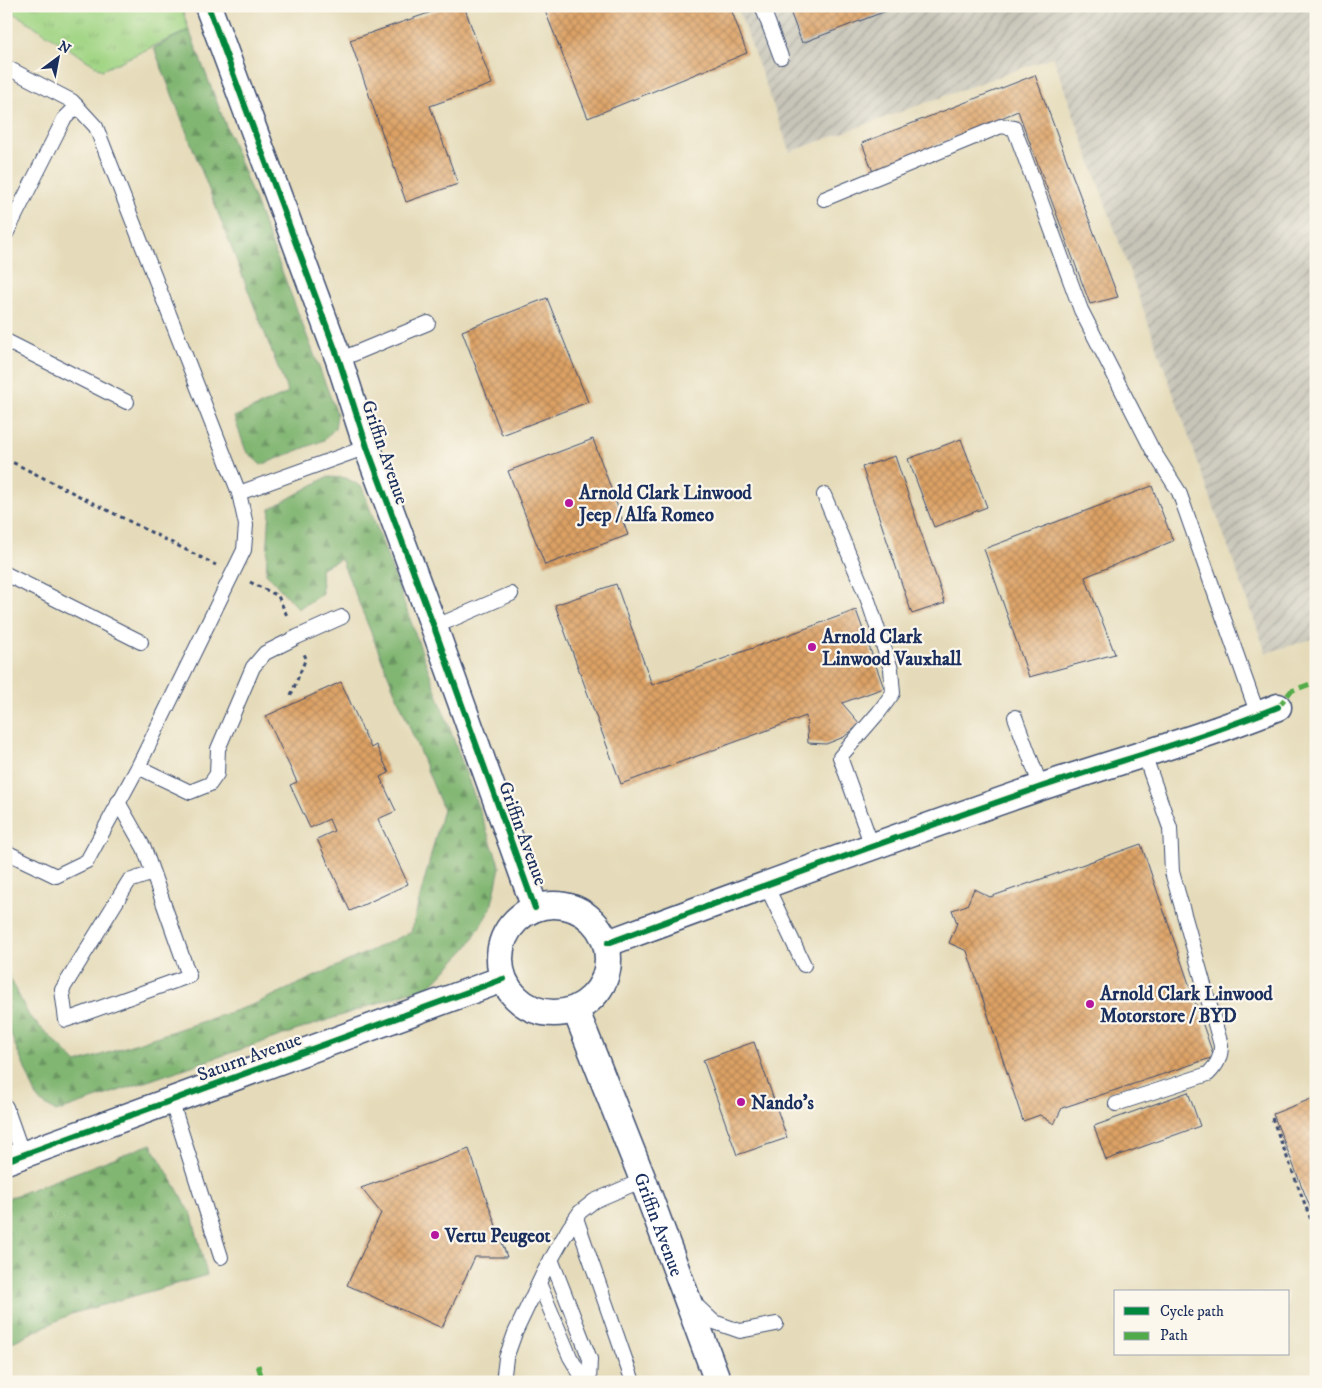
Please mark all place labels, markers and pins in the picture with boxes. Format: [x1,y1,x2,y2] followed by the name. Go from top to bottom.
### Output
[577,482,752,527] place label: Arnold Clark Linwood Jeep / Alfa Romeo
[563,497,575,509] marker: Arnold Clark Linwood Jeep / Alfa Romeo
[821,626,962,671] place label: Arnold Clark Linwood Vauxhall
[806,641,818,653] marker: Arnold Clark Linwood Vauxhall
[1099,983,1273,1028] place label: Arnold Clark Linwood Motorstore / BYD
[1084,998,1096,1010] marker: Arnold Clark Linwood Motorstore / BYD
[751,1092,814,1115] place label: Nando's
[735,1096,747,1108] marker: Nando's
[444,1225,551,1248] place label: Vertu Peugeot
[429,1229,441,1241] marker: Vertu Peugeot

